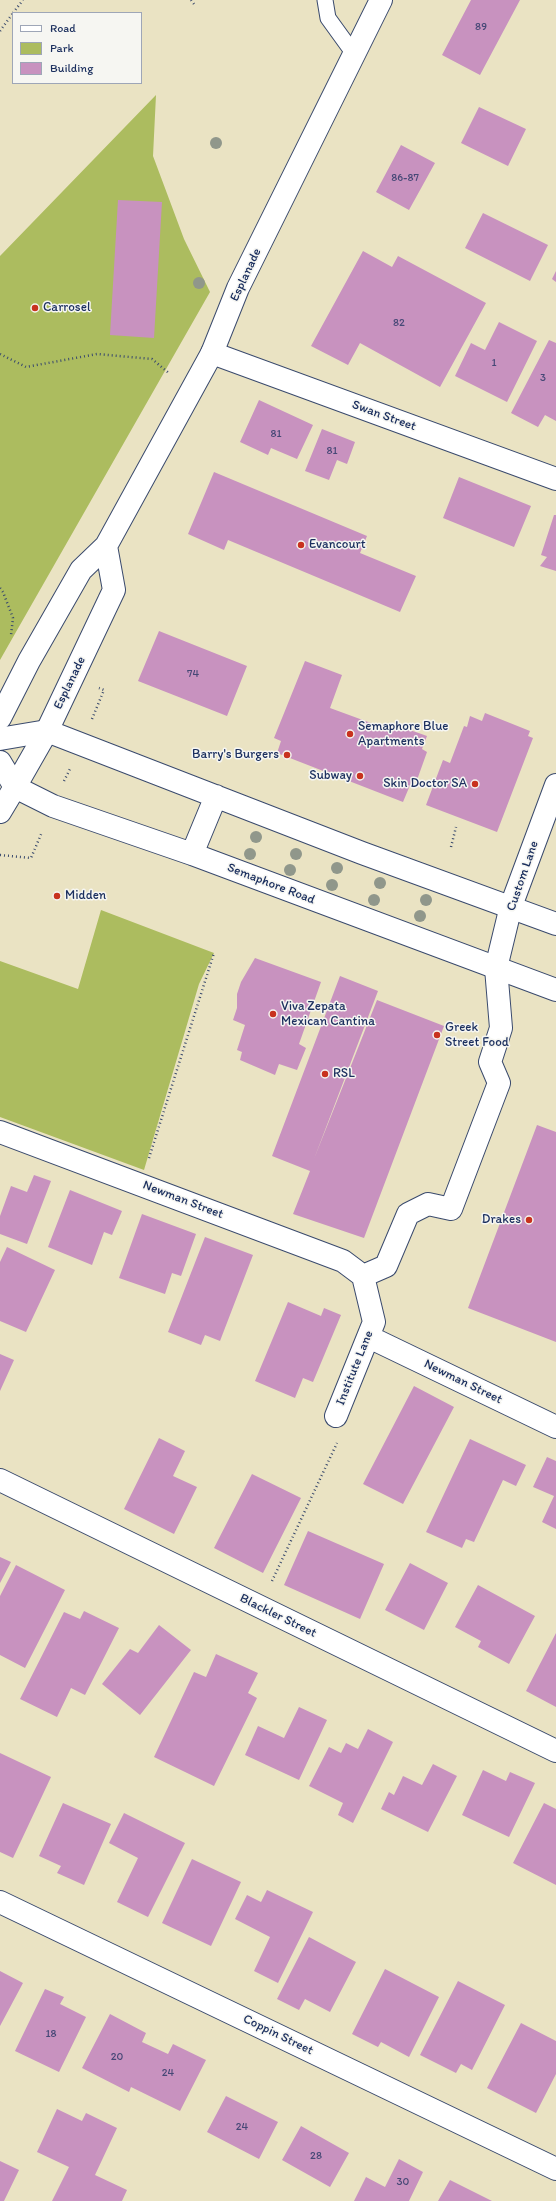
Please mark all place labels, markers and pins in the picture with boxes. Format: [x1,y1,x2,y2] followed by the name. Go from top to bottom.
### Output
[43,300,91,316] place label: Carrosel
[30,303,40,313] marker: Carrosel
[309,537,366,553] place label: Evancourt
[296,540,306,550] marker: Evancourt
[358,719,448,750] place label: Semaphore Blue Apartments
[345,729,355,739] marker: Semaphore Blue Apartments
[192,747,279,763] place label: Barry's Burgers
[282,750,292,760] marker: Barry's Burgers
[309,768,352,784] place label: Subway
[355,771,365,781] marker: Subway
[383,776,467,792] place label: Skin Doctor SA
[470,779,480,789] marker: Skin Doctor SA
[65,888,106,904] place label: Midden
[52,891,62,901] marker: Midden
[281,999,375,1030] place label: Viva Zepata Mexican Cantina
[268,1009,278,1019] marker: Viva Zepata Mexican Cantina
[445,1020,509,1051] place label: Greek Street Food
[432,1030,442,1040] marker: Greek Street Food
[333,1066,355,1082] place label: RSL
[320,1069,330,1079] marker: RSL
[482,1212,521,1228] place label: Drakes
[524,1215,534,1225] marker: Drakes

